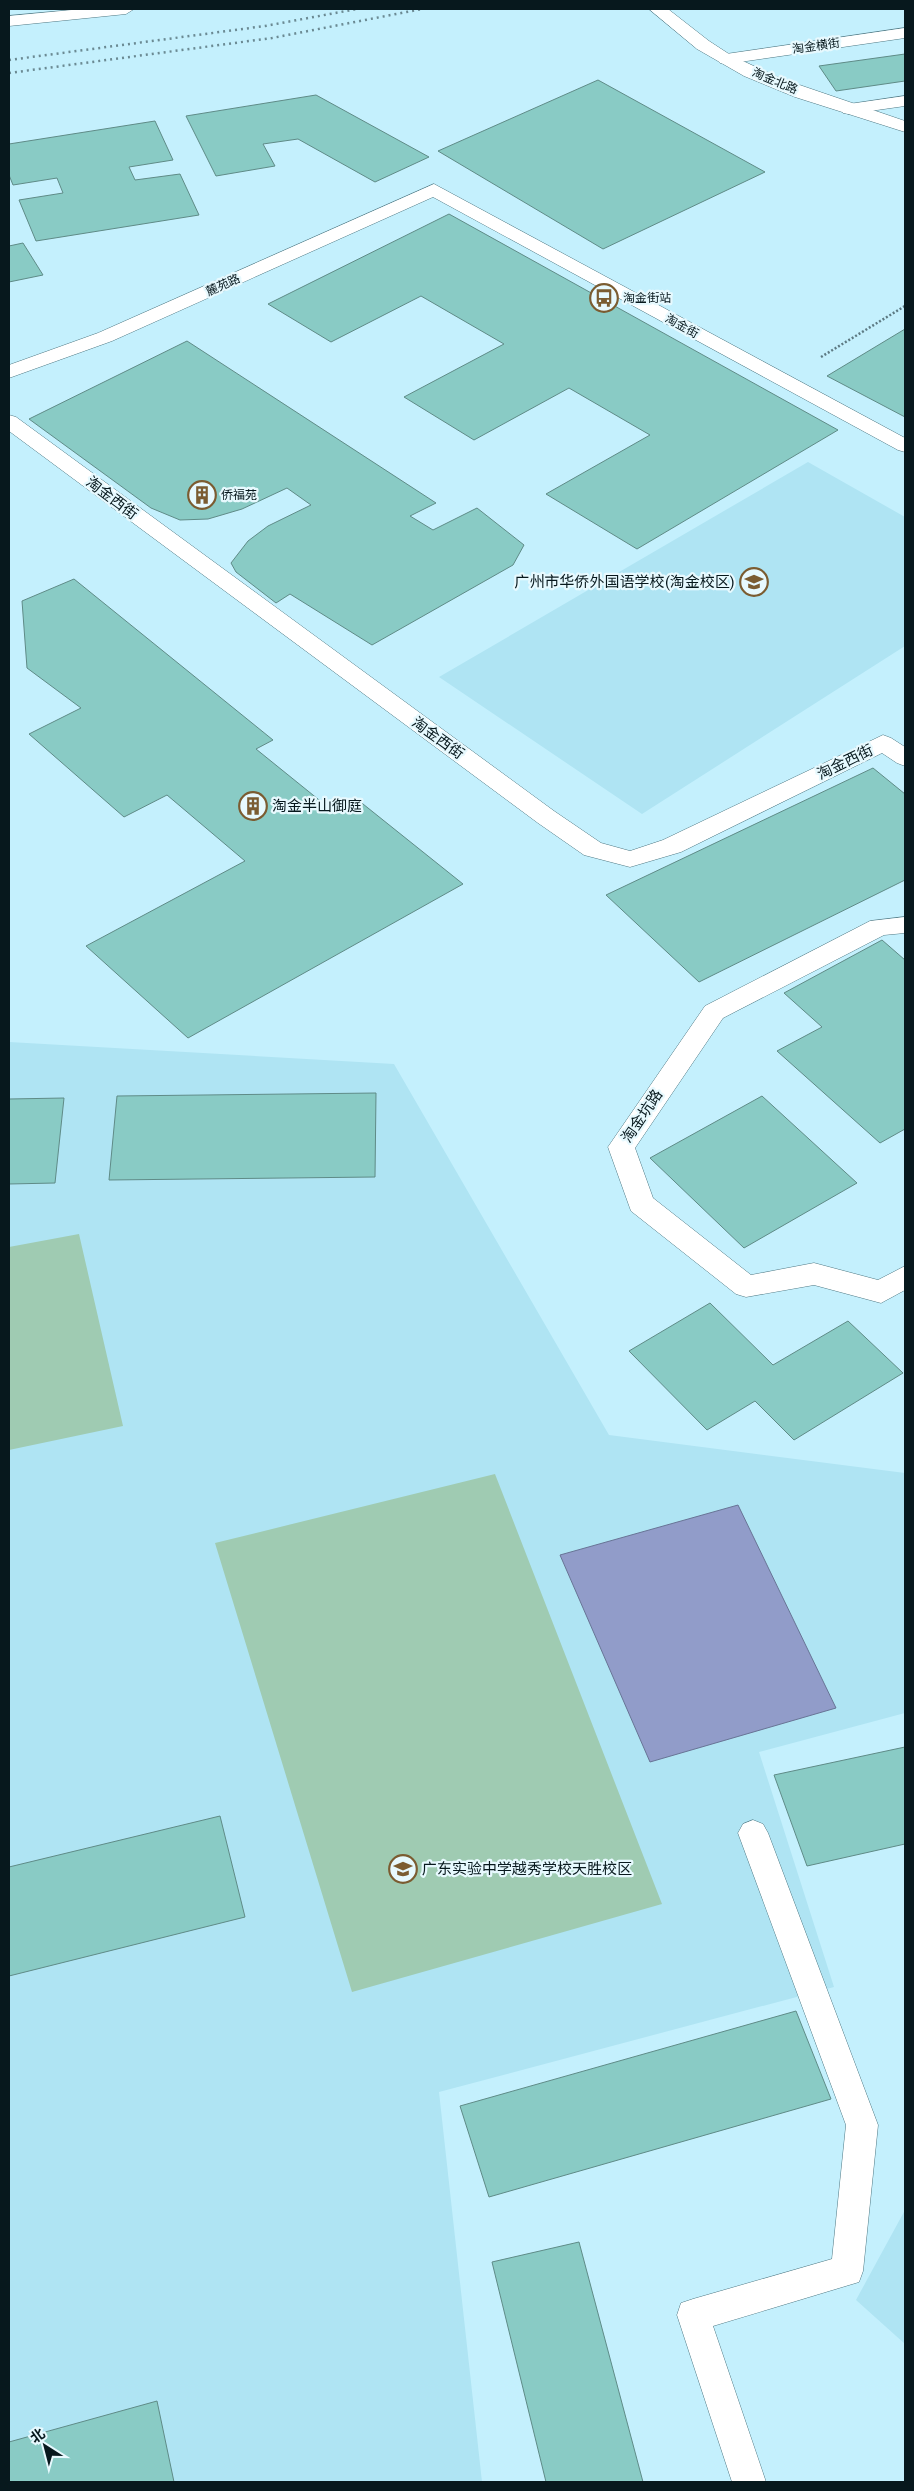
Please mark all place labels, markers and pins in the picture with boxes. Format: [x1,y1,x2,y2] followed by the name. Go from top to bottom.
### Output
[589,283,619,313] bus stop icon: 淘金街站
[623,291,671,305] place label: 淘金街站
[187,480,217,510] building icon: 侨福苑
[221,488,257,502] place label: 侨福苑
[739,567,769,597] school or university icon: 广州市华侨外国语学校(淘金校区)
[514,573,735,591] place label: 广州市华侨外国语学校(淘金校区)
[238,791,268,821] building icon: 淘金半山御庭
[272,798,362,814] place label: 淘金半山御庭
[388,1854,418,1884] school or university icon: 广东实验中学越秀学校天胜校区
[422,1860,632,1877] place label: 广东实验中学越秀学校天胜校区

